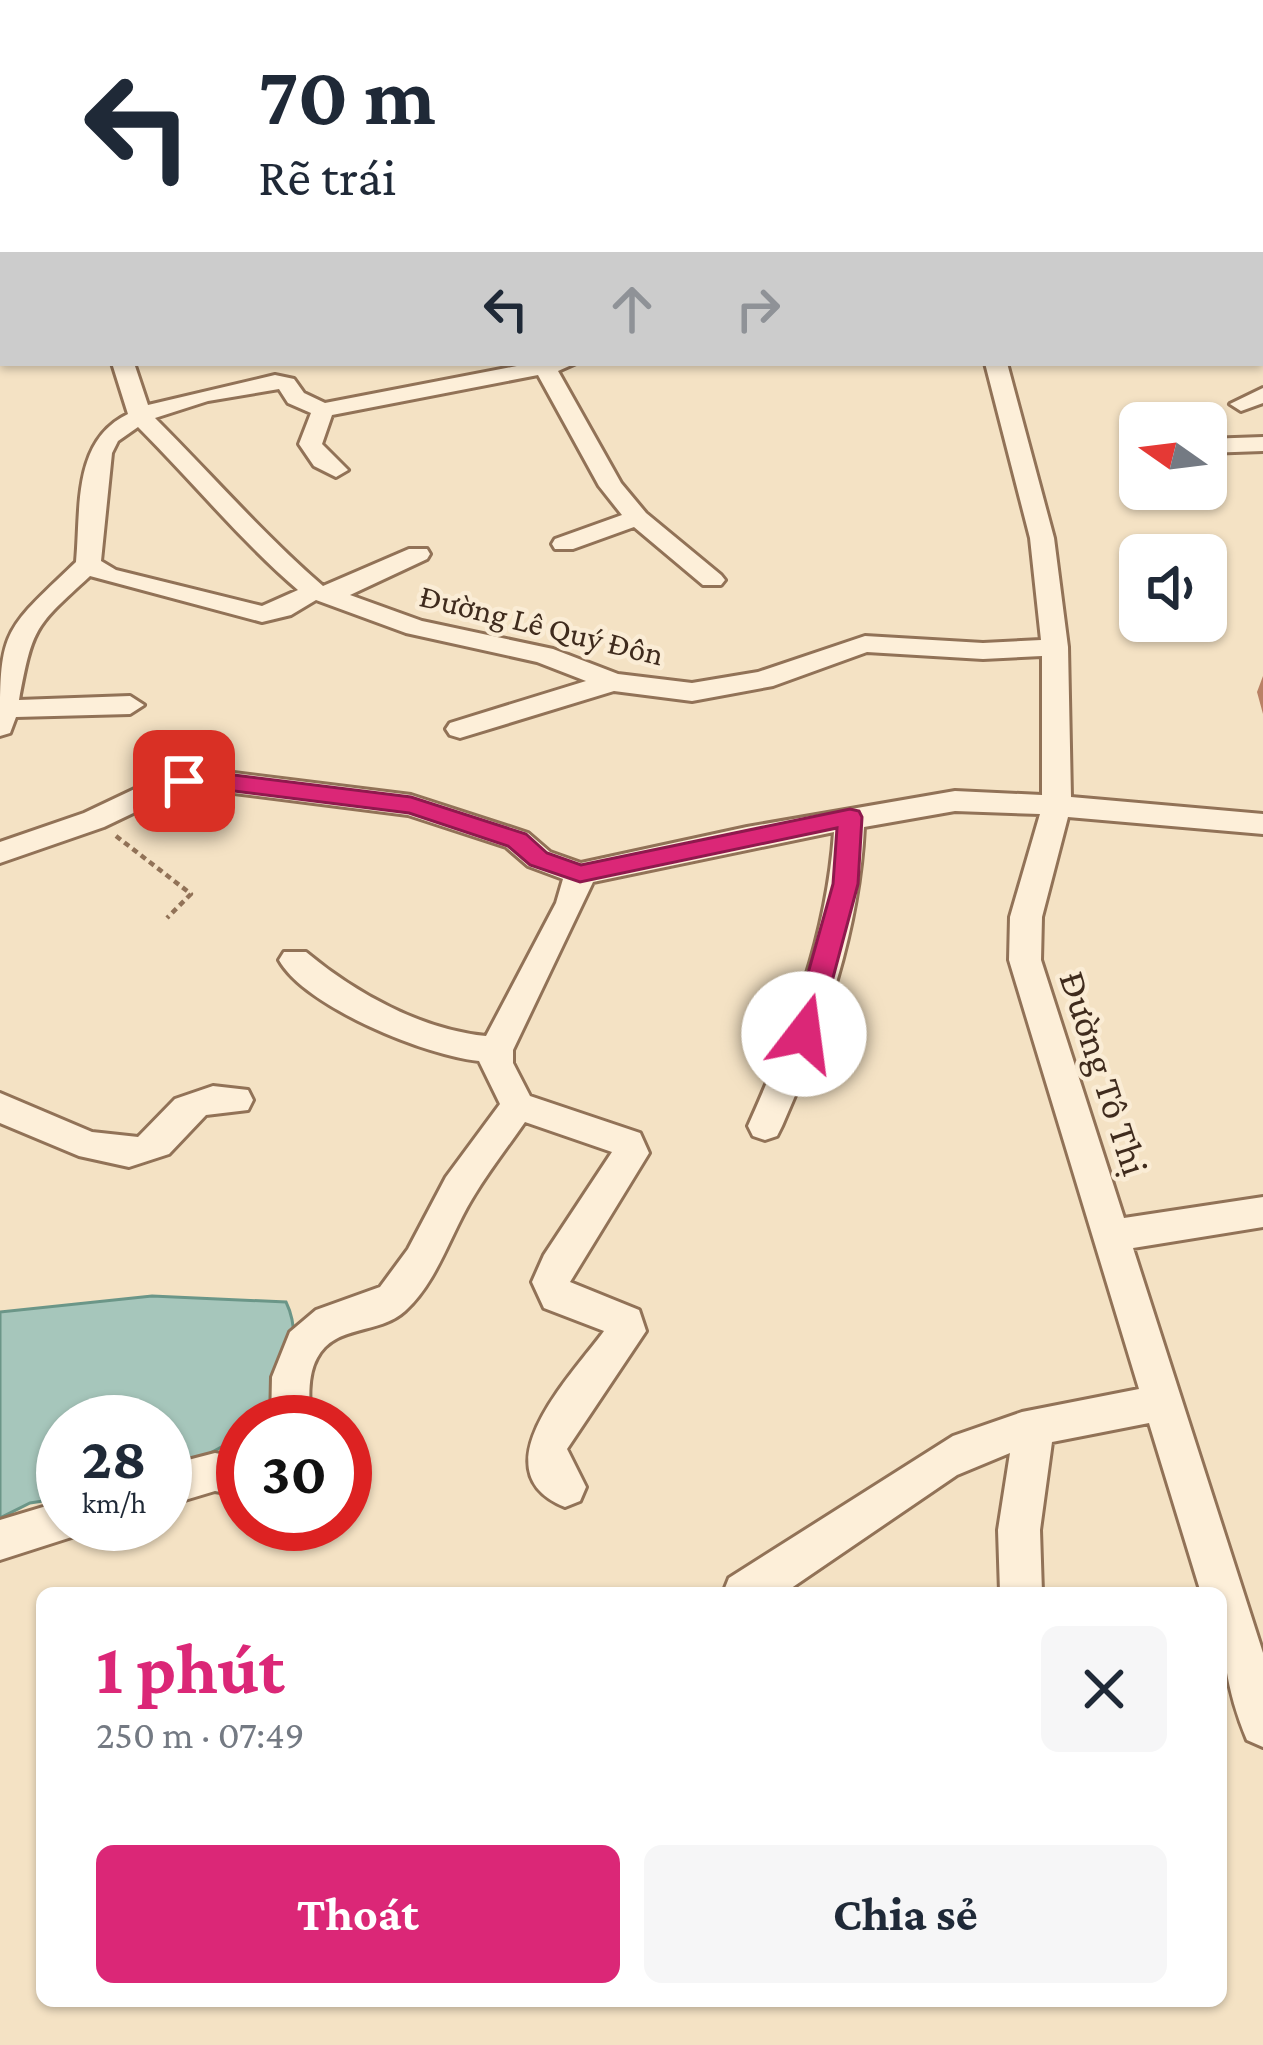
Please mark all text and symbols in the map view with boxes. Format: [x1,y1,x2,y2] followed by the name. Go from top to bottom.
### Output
[60,48,216,204] icon: left
[258,49,436,142] text: 70 m
[258,147,396,207] text: Rẽ trái
[473,276,539,342] icon: left
[599,276,665,342] icon: ahead
[725,276,791,342] icon: right
[1119,402,1227,510] north arrow
[1119,402,1227,642] map controls
[1119,534,1227,642] button: sound
[416,576,668,673] street label: Đường Lê Quý Đôn
[133,730,235,832] pin
[151,748,217,814] icon: arrive
[1050,966,1158,1181] street label: Đường Tô Thị
[741,971,867,1097] position arrow
[216,1395,372,1551] speed limit sign: 30
[81,1424,147,1491] text: 28
[82,1486,146,1519] text: km/h
[1041,1626,1167,1752] button: close
[96,1628,285,1708] text: 1 phút
[96,1713,304,1756] text: 250 m · 07:49
[96,1845,620,1983] button: Thoát
[644,1845,1167,1983] button: Chia sẻ

